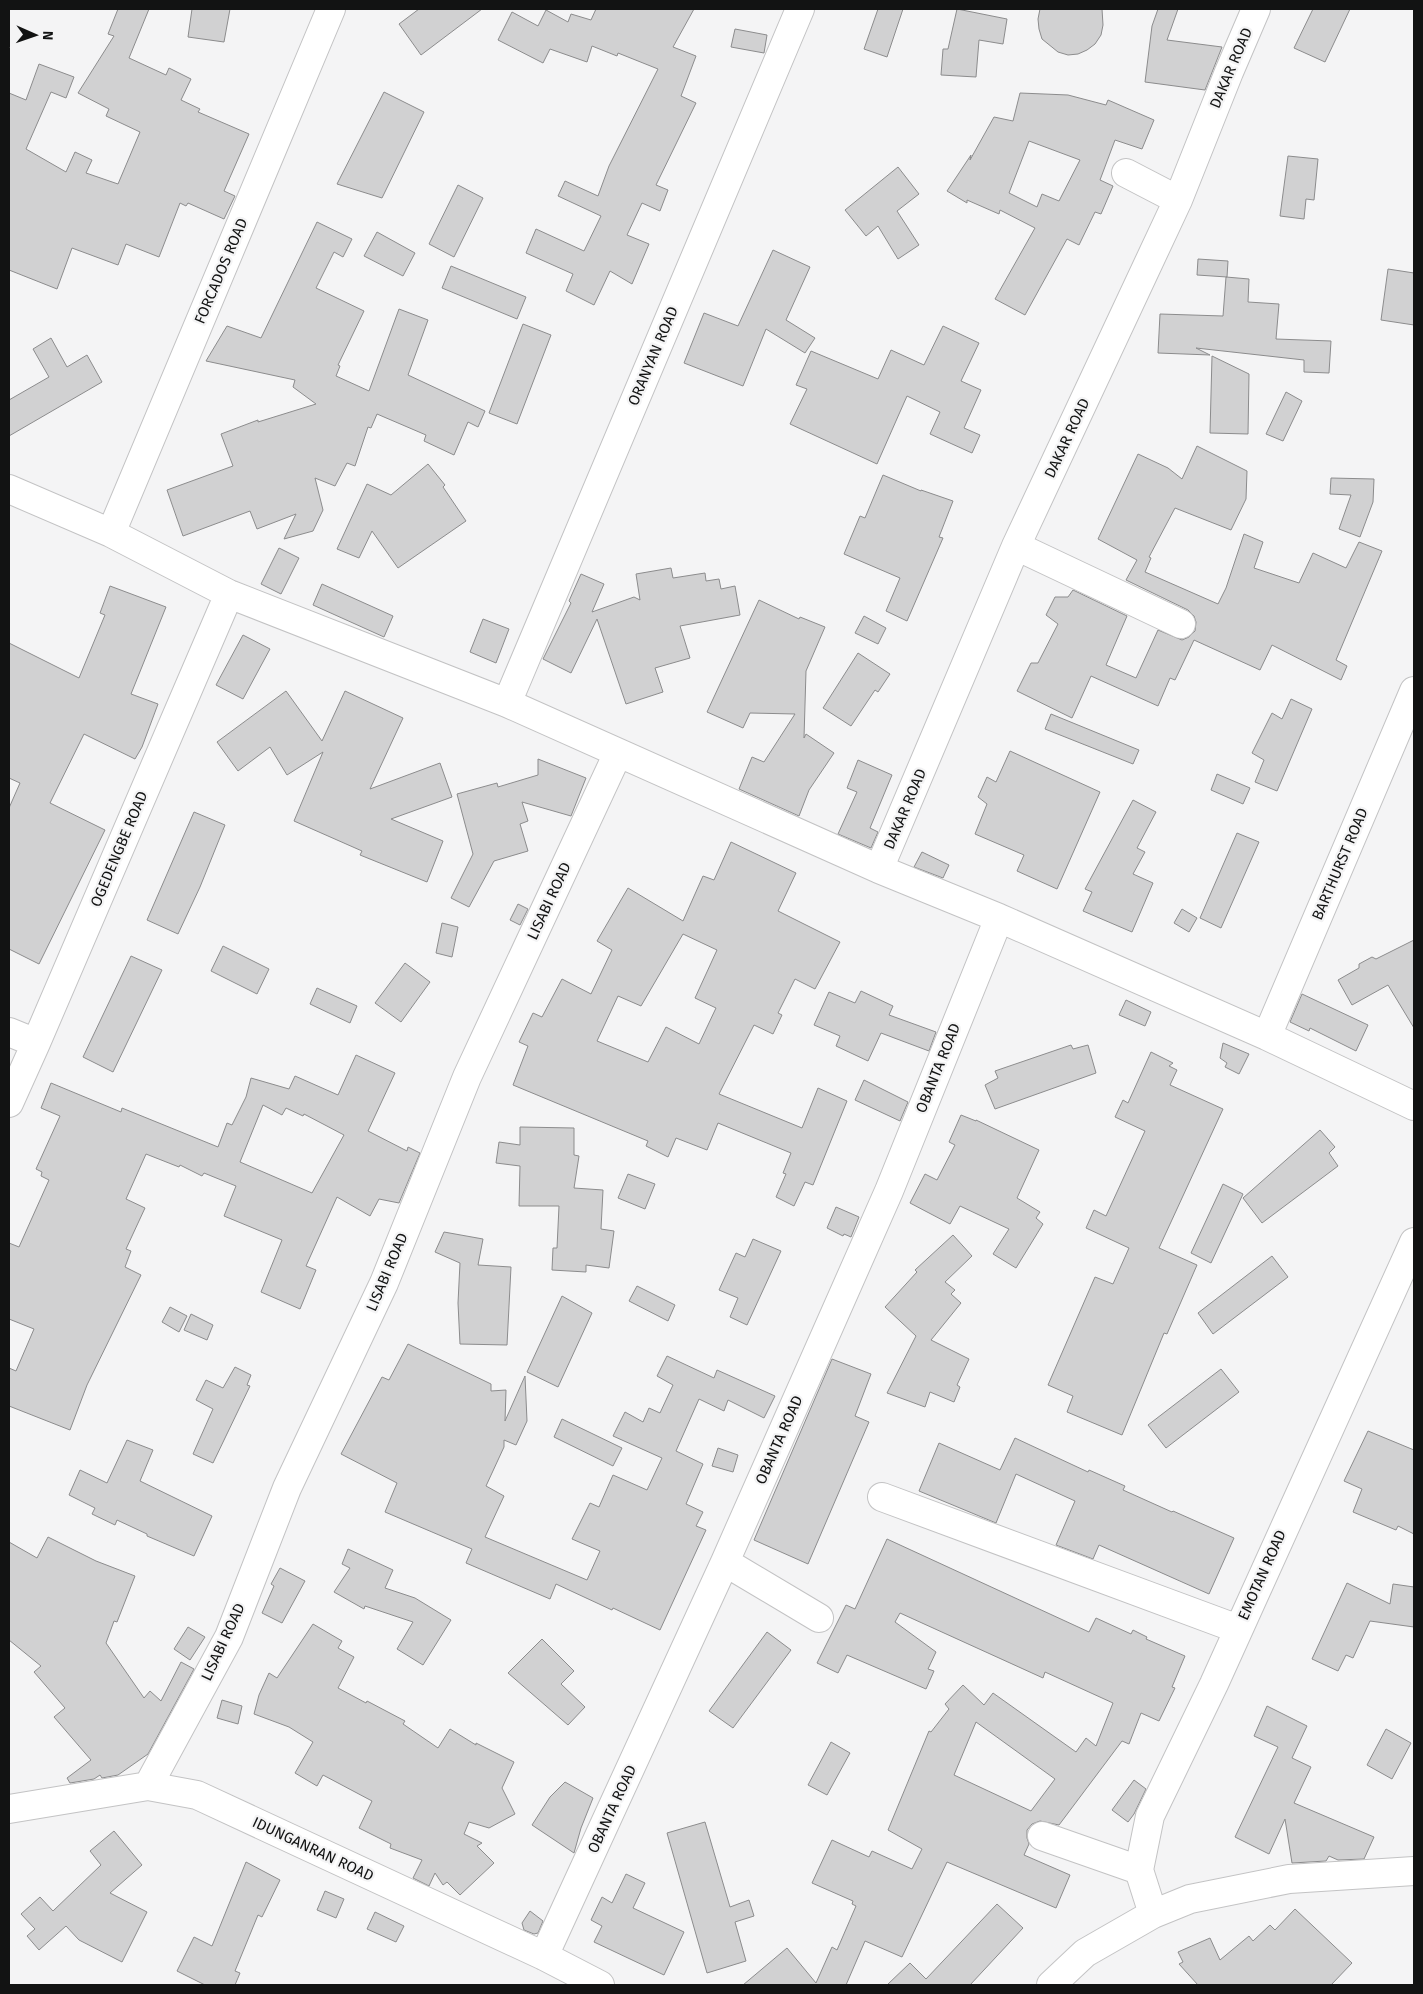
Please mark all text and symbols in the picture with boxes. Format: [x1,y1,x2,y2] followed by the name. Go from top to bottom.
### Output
[10,10,60,60] north arrow
[1206,25,1256,111] street label: DAKAR ROAD
[39,30,56,40] text: N
[191,215,251,327] street label: FORCADOS ROAD
[624,304,682,408] street label: ORANYAN ROAD
[1041,395,1093,481] street label: DAKAR ROAD
[880,766,930,852] street label: DAKAR ROAD
[87,788,151,910] street label: OGEDENGBE ROAD
[1308,805,1372,923] street label: BARTHURST ROAD
[523,859,575,943] street label: LISABI ROAD
[912,1020,964,1116] street label: OBANTA ROAD
[362,1230,412,1314] street label: LISABI ROAD
[751,1393,807,1487] street label: OBANTA ROAD
[1234,1527,1290,1623] street label: EMOTAN ROAD
[197,1600,249,1684] street label: LISABI ROAD
[584,1762,640,1856] street label: OBANTA ROAD
[249,1813,377,1885] street label: IDUNGANRAN ROAD

